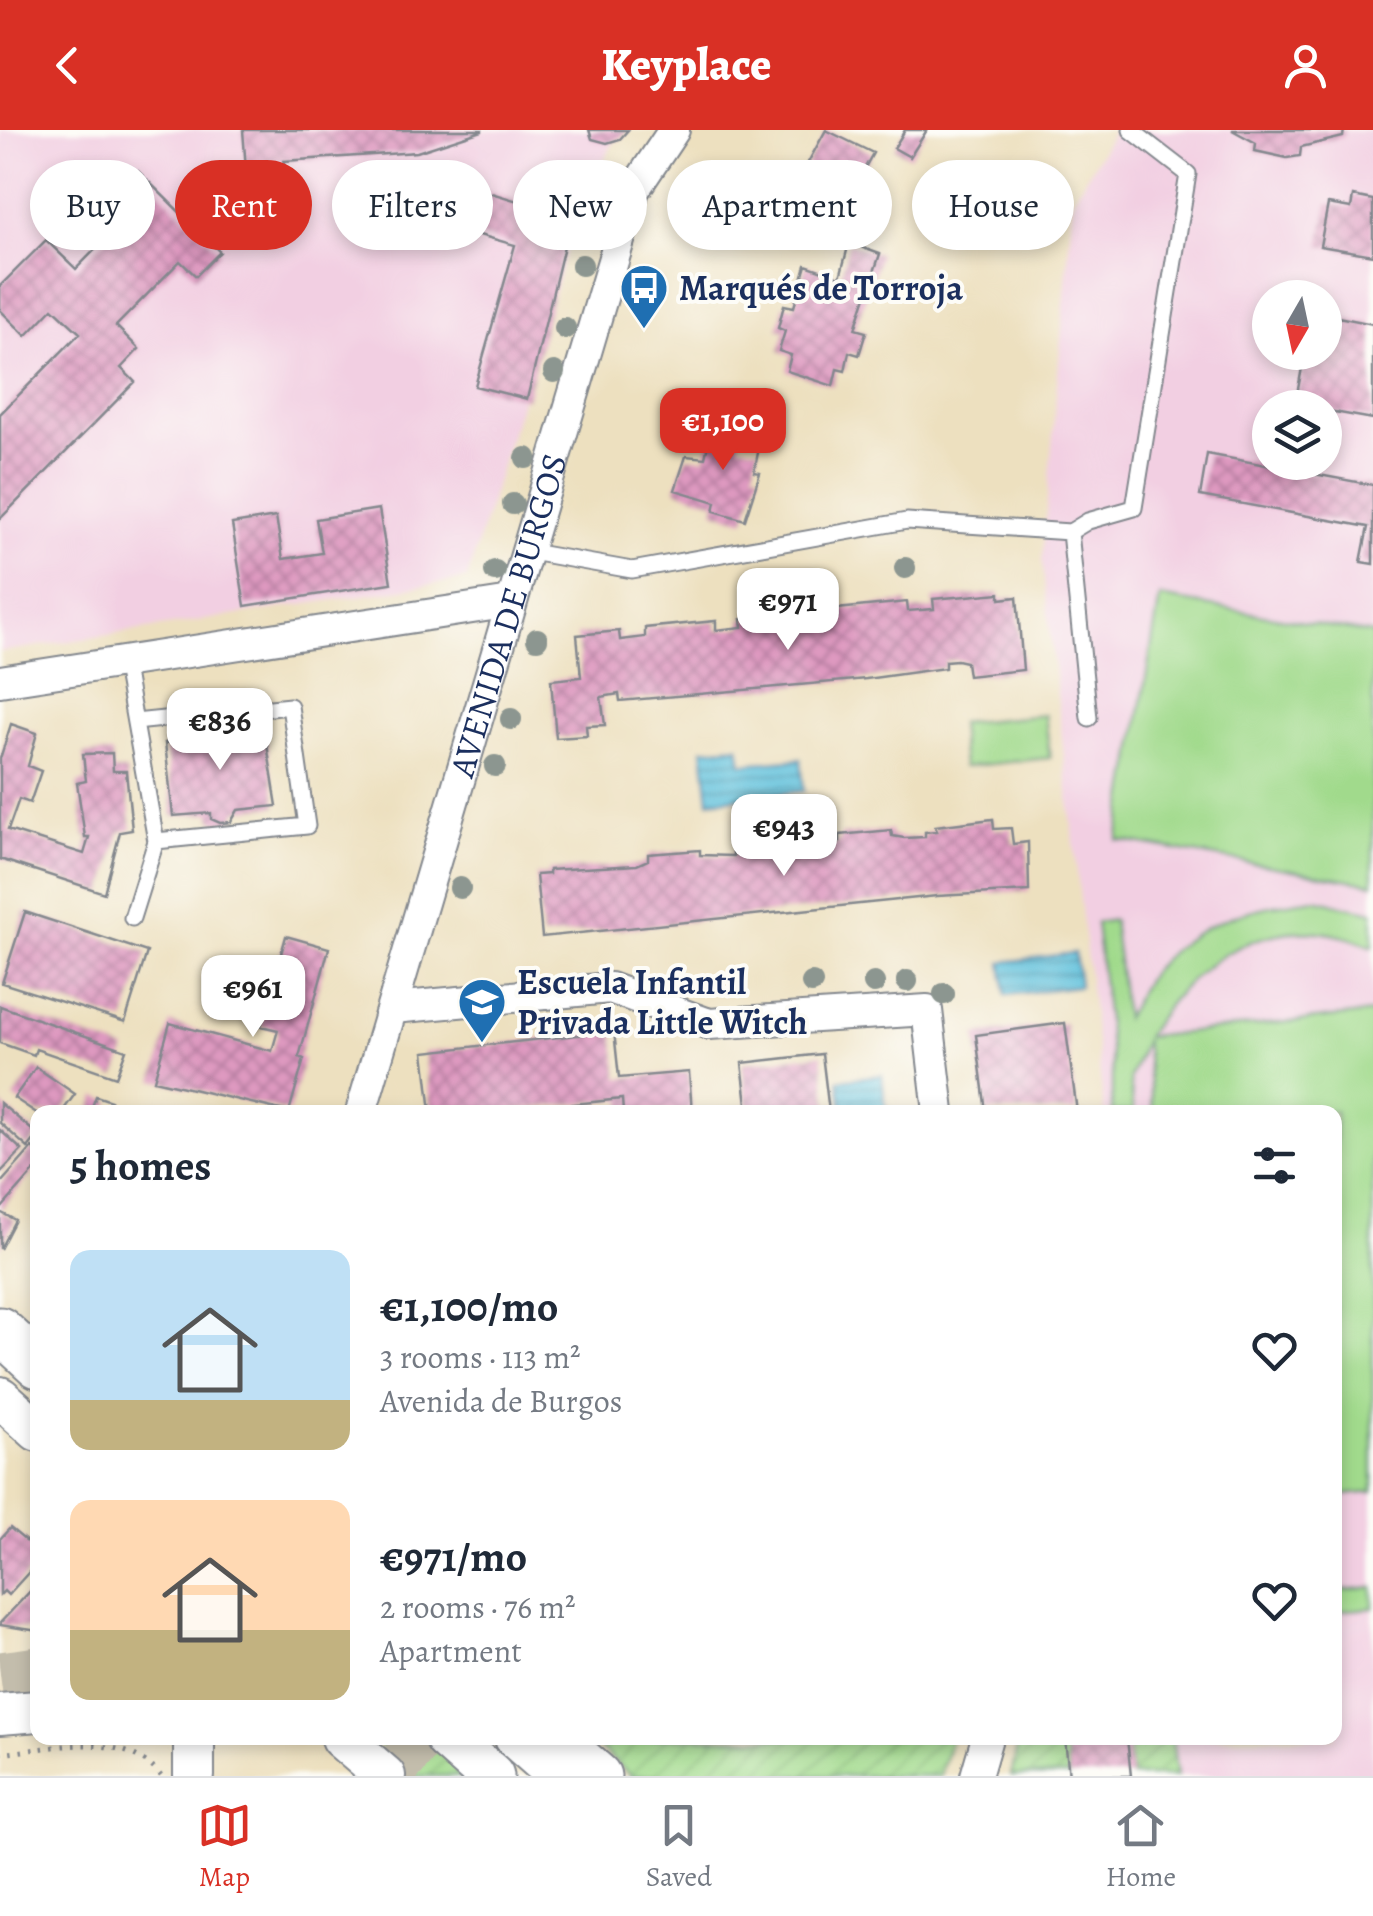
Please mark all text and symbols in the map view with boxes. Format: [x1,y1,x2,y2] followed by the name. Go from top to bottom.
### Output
[601,34,772,96] text: Keyplace
[40,38,95,93] icon: back
[1278,38,1333,93] icon: person
[30,160,155,250] chip: Buy
[175,160,312,250] chip: Rent
[332,160,493,250] chip: Filters
[513,160,647,250] chip: New
[667,160,892,250] chip: Apartment
[912,160,1074,250] chip: House
[618,262,670,330] bus stop icon: Marqués de Torroja
[679,264,963,312] place label: Marqués de Torroja
[1252,280,1342,370] north arrow
[1252,280,1342,480] map controls
[642,388,804,473] pin: €1,100
[1252,390,1342,480] button: layers
[682,398,764,442] text: €1,100
[437,448,579,784] street label: AVENIDA DE BURGOS
[729,568,847,653] pin: €971
[759,578,817,622] text: €971
[161,688,279,773] pin: €836
[189,698,251,742] text: €836
[725,794,843,879] pin: €943
[753,804,815,848] text: €943
[194,955,312,1040] pin: €961
[517,958,807,1046] place label: Escuela Infantil Privada Little Witch
[223,965,283,1009] text: €961
[456,976,508,1044] school or university icon: Escuela Infantil Privada Little Witch
[70,1137,211,1194] text: 5 homes
[1247,1138,1302,1193] icon: filters
[380,1278,558,1335] text: €1,100/mo
[150,1290,270,1410] icon: home
[1247,1323,1302,1378] icon: heart
[380,1335,581,1379] text: 3 rooms · 113 m²
[380,1379,622,1423] text: Avenida de Burgos
[380,1528,527,1585] text: €971/mo
[150,1540,270,1660] icon: home
[1247,1573,1302,1628] icon: heart
[380,1585,576,1629] text: 2 rooms · 76 m²
[380,1629,522,1673] text: Apartment
[197,1798,252,1896] tab: Map
[646,1798,712,1896] tab: Saved
[1106,1798,1176,1896] tab: Home

